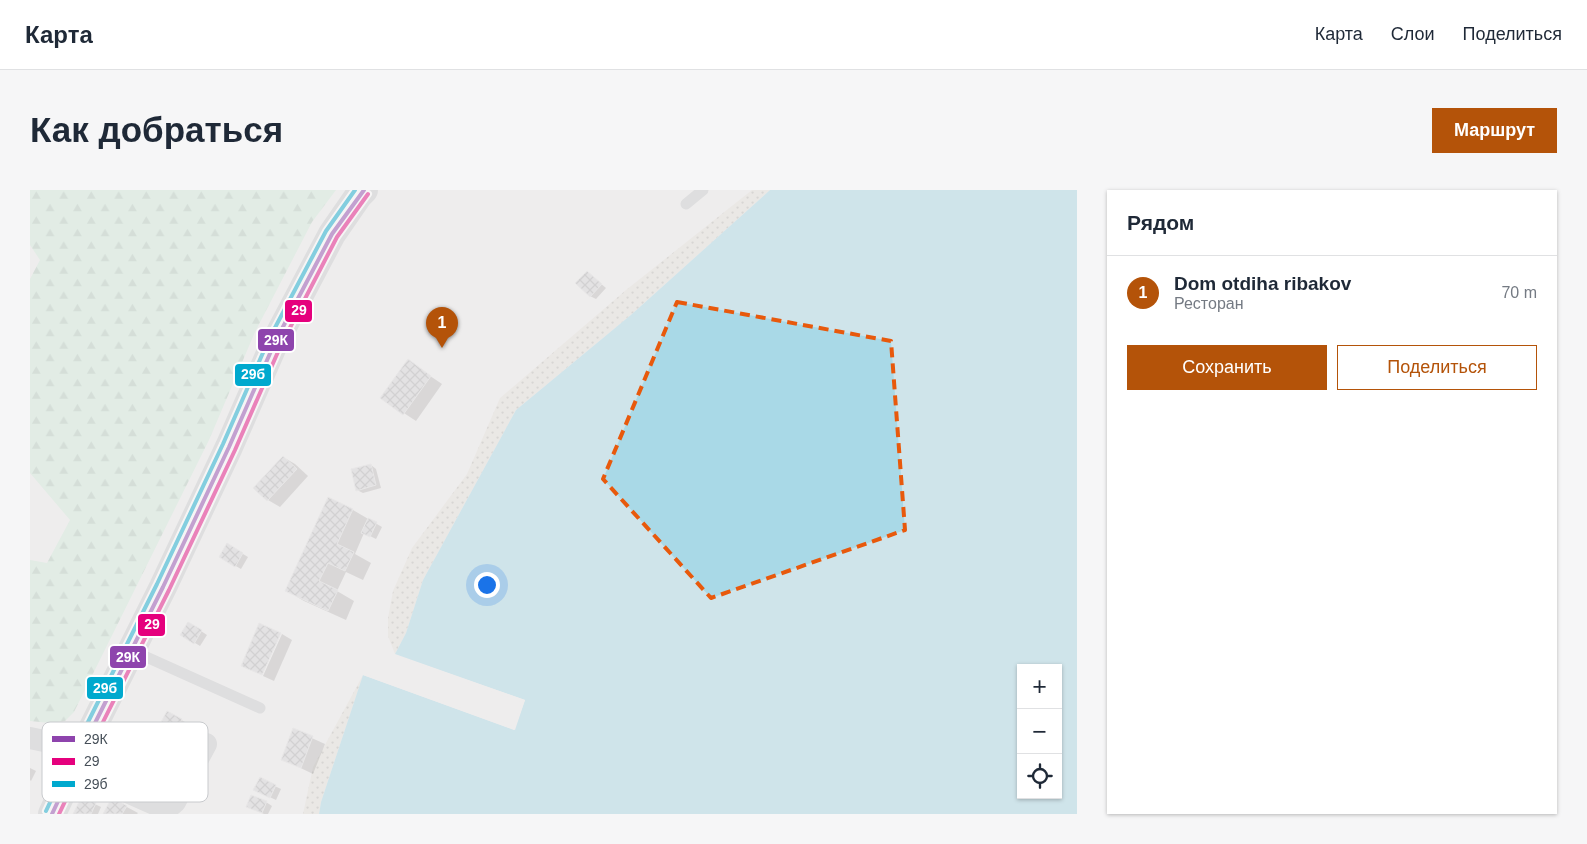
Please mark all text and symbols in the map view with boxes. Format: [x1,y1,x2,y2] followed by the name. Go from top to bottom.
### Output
[25,21,93,48] text: Карта
[1315,24,1363,44] text: Карта
[1391,24,1435,44] text: Слои
[1463,24,1562,44] text: Поделиться
[1432,108,1557,153] button: Маршрут
[30,110,283,149] text: Как добраться
[1127,211,1194,234] text: Рядом
[1174,273,1351,294] text: Dom otdiha ribakov
[1139,284,1147,301] text: 1
[1501,284,1537,301] text: 70 m
[1174,295,1244,312] text: Ресторан
[284,299,313,323] line badge: 29
[291,302,307,318] text: 29
[426,307,458,348] pin: 1
[257,328,295,352] line badge: 29К
[264,332,289,348] text: 29К
[1127,345,1327,390] button: Сохранить
[1337,345,1537,390] button: Поделиться
[234,363,272,387] line badge: 29б
[241,366,265,382] text: 29б
[474,572,500,598] your location
[137,613,166,637] line badge: 29
[144,616,160,632] text: 29
[109,645,147,669] line badge: 29К
[116,649,141,665] text: 29К
[1017,664,1062,799] map controls
[1017,664,1062,709] button: +
[86,676,124,700] line badge: 29б
[93,680,117,696] text: 29б
[1017,709,1062,754] button: −
[42,722,208,802] legend
[84,731,109,747] text: 29К
[84,753,100,769] text: 29
[1017,754,1062,799] button: locate
[84,776,108,792] text: 29б

